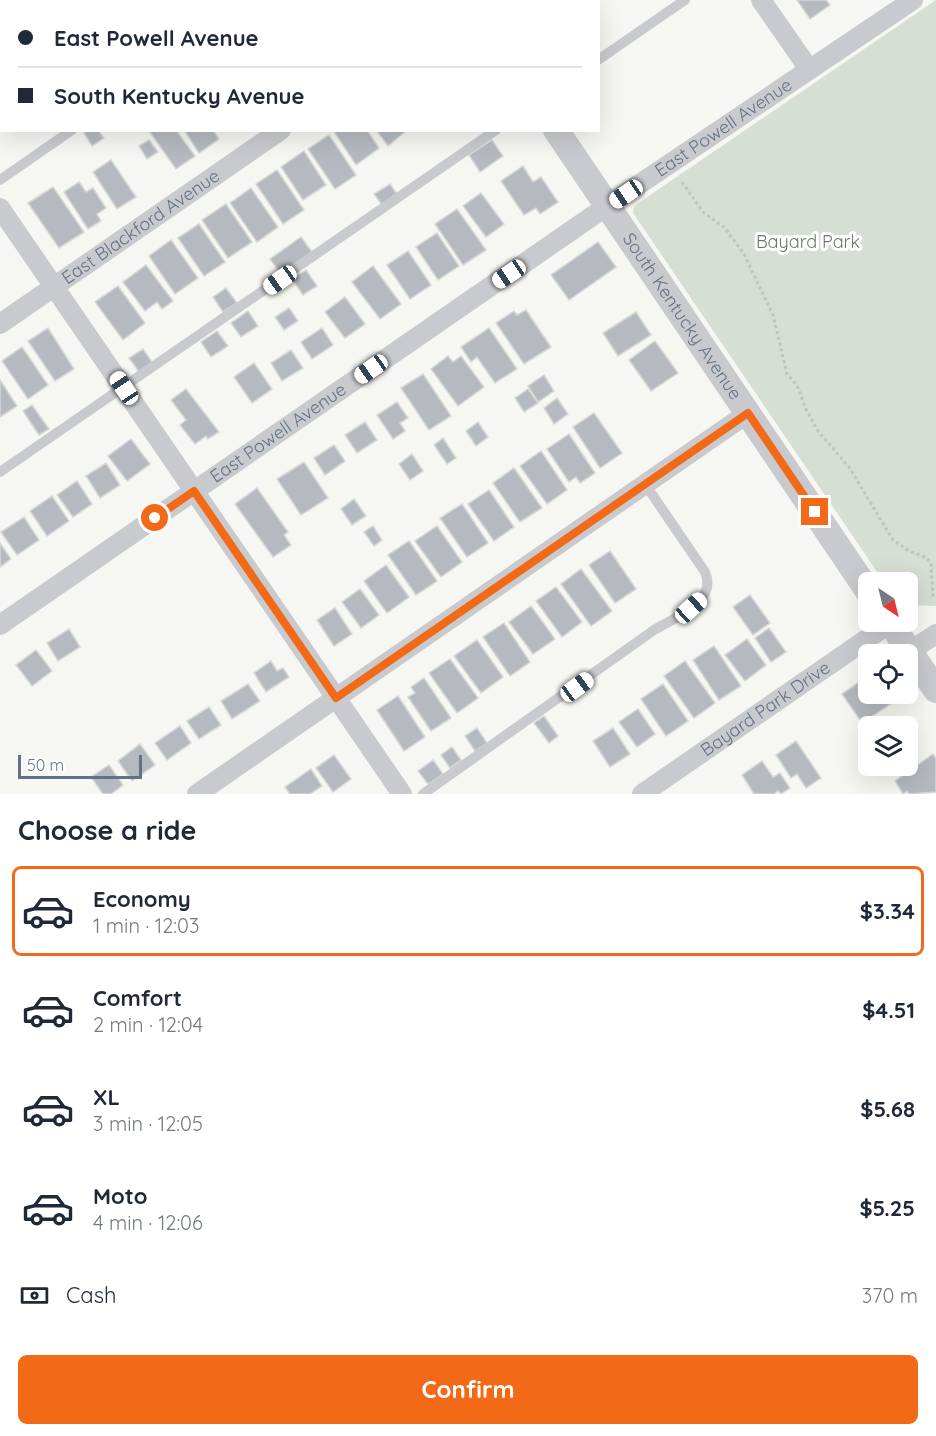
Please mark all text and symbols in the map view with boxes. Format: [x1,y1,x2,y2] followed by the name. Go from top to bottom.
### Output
[54,24,259,52] text: East Powell Avenue
[650,73,796,182] street label: East Powell Avenue
[54,82,305,110] text: South Kentucky Avenue
[57,164,224,289] street label: East Blackford Avenue
[606,176,646,212] car
[618,228,747,404] street label: South Kentucky Avenue
[756,230,860,253] park label: Bayard Park
[489,256,529,292] car
[260,262,300,298] car
[351,351,391,387] car
[106,368,142,408] car
[205,377,350,488] street label: East Powell Avenue
[801,498,828,525] route end
[141,504,168,531] route start
[858,572,918,632] north arrow
[858,572,918,776] map controls
[672,589,710,627] car
[858,644,918,704] button: locate
[696,656,835,761] street label: Bayard Park Drive
[557,669,597,705] car
[858,716,918,776] button: layers
[18,752,142,780] scale bar
[27,755,64,775] text: 50 m
[18,813,196,847] text: Choose a ride
[21,884,75,938] icon: car
[93,885,191,913] text: Economy
[860,897,915,925] text: $3.34
[93,913,199,938] text: 1 min · 12:03
[21,983,75,1037] icon: car
[93,984,182,1012] text: Comfort
[862,996,915,1024] text: $4.51
[93,1012,203,1037] text: 2 min · 12:04
[21,1082,75,1136] icon: car
[93,1083,120,1111] text: XL
[860,1095,915,1123] text: $5.68
[93,1111,203,1136] text: 3 min · 12:05
[21,1181,75,1235] icon: car
[93,1182,147,1210] text: Moto
[859,1194,915,1222] text: $5.25
[93,1210,203,1235] text: 4 min · 12:06
[18,1279,51,1312] icon: cash
[66,1281,117,1309] text: Cash
[862,1283,918,1308] text: 370 m
[18,1355,918,1424] button: Confirm

